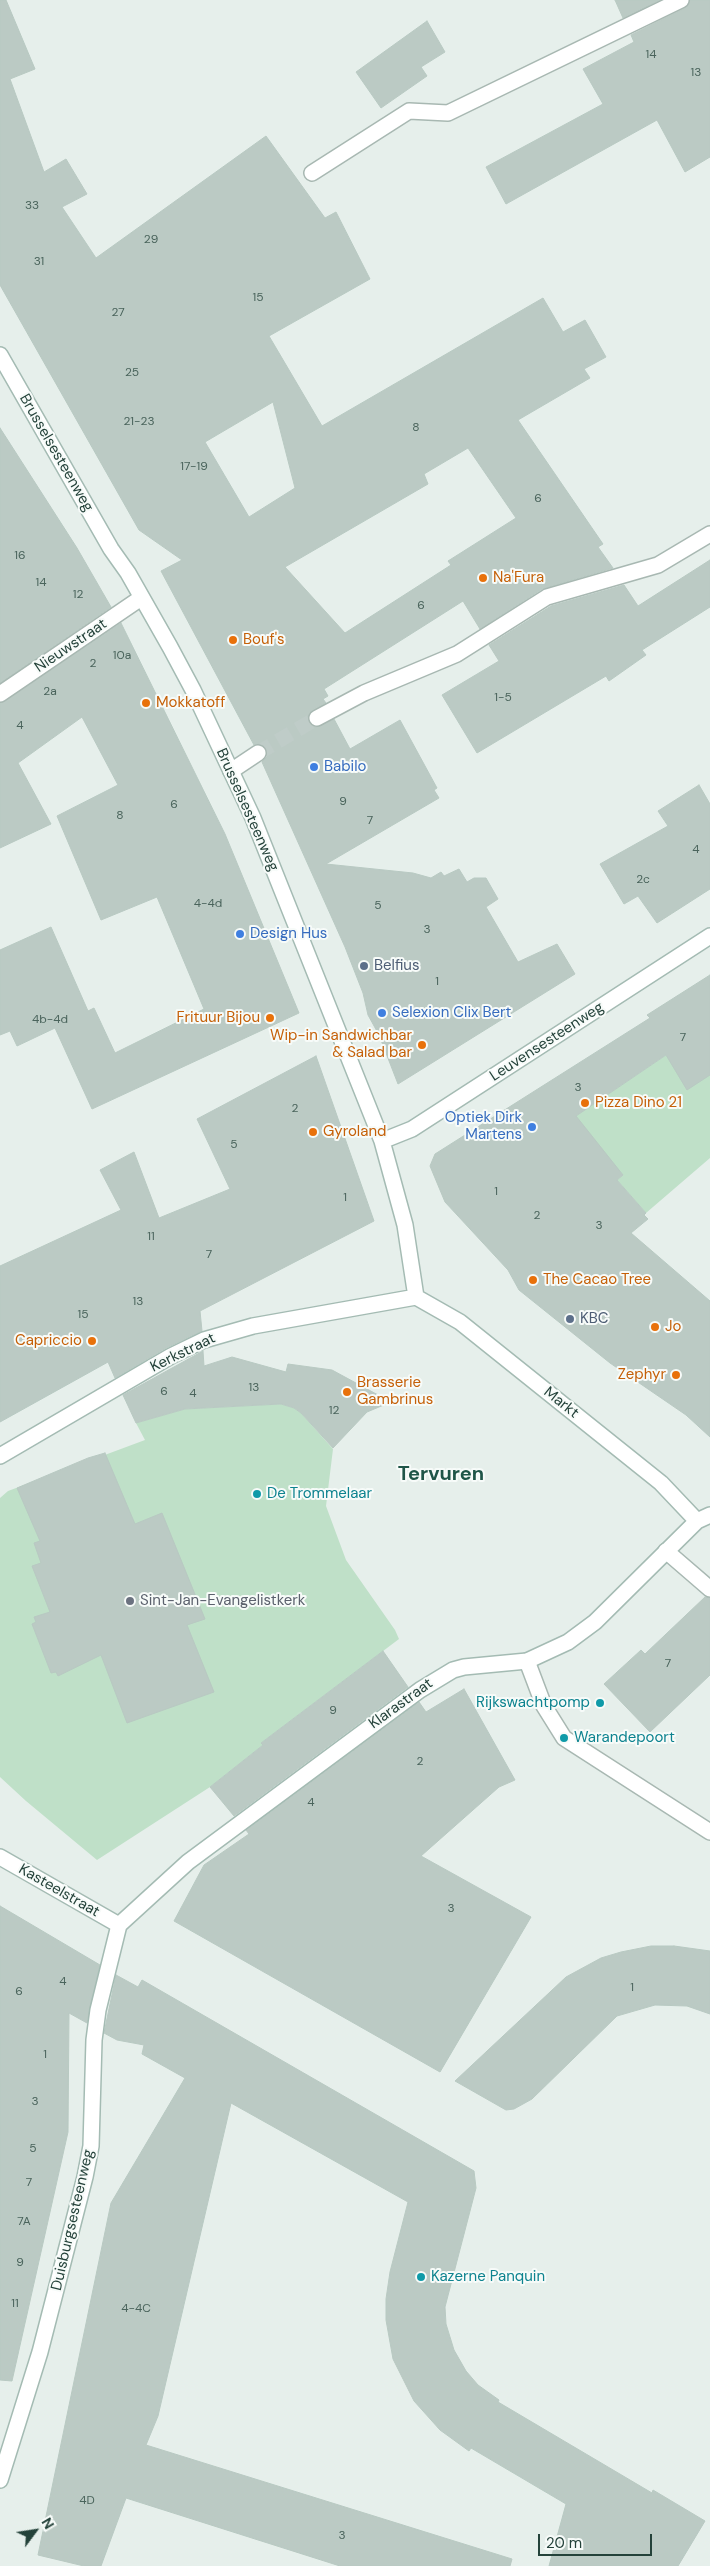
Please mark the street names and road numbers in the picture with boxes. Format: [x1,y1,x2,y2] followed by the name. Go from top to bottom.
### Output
[15,391,97,515] street label: Brusselsesteenweg
[32,615,110,677] street label: Nieuwstraat
[212,746,282,874] street label: Brusselsesteenweg
[487,999,607,1085] street label: Leuvensesteenweg
[148,1330,218,1376] street label: Kerkstraat
[540,1383,582,1423] street label: Markt
[366,1675,436,1733] street label: Klarastraat
[15,1861,103,1921] street label: Kasteelstraat
[48,2148,98,2292] street label: Duisburgsesteenweg

